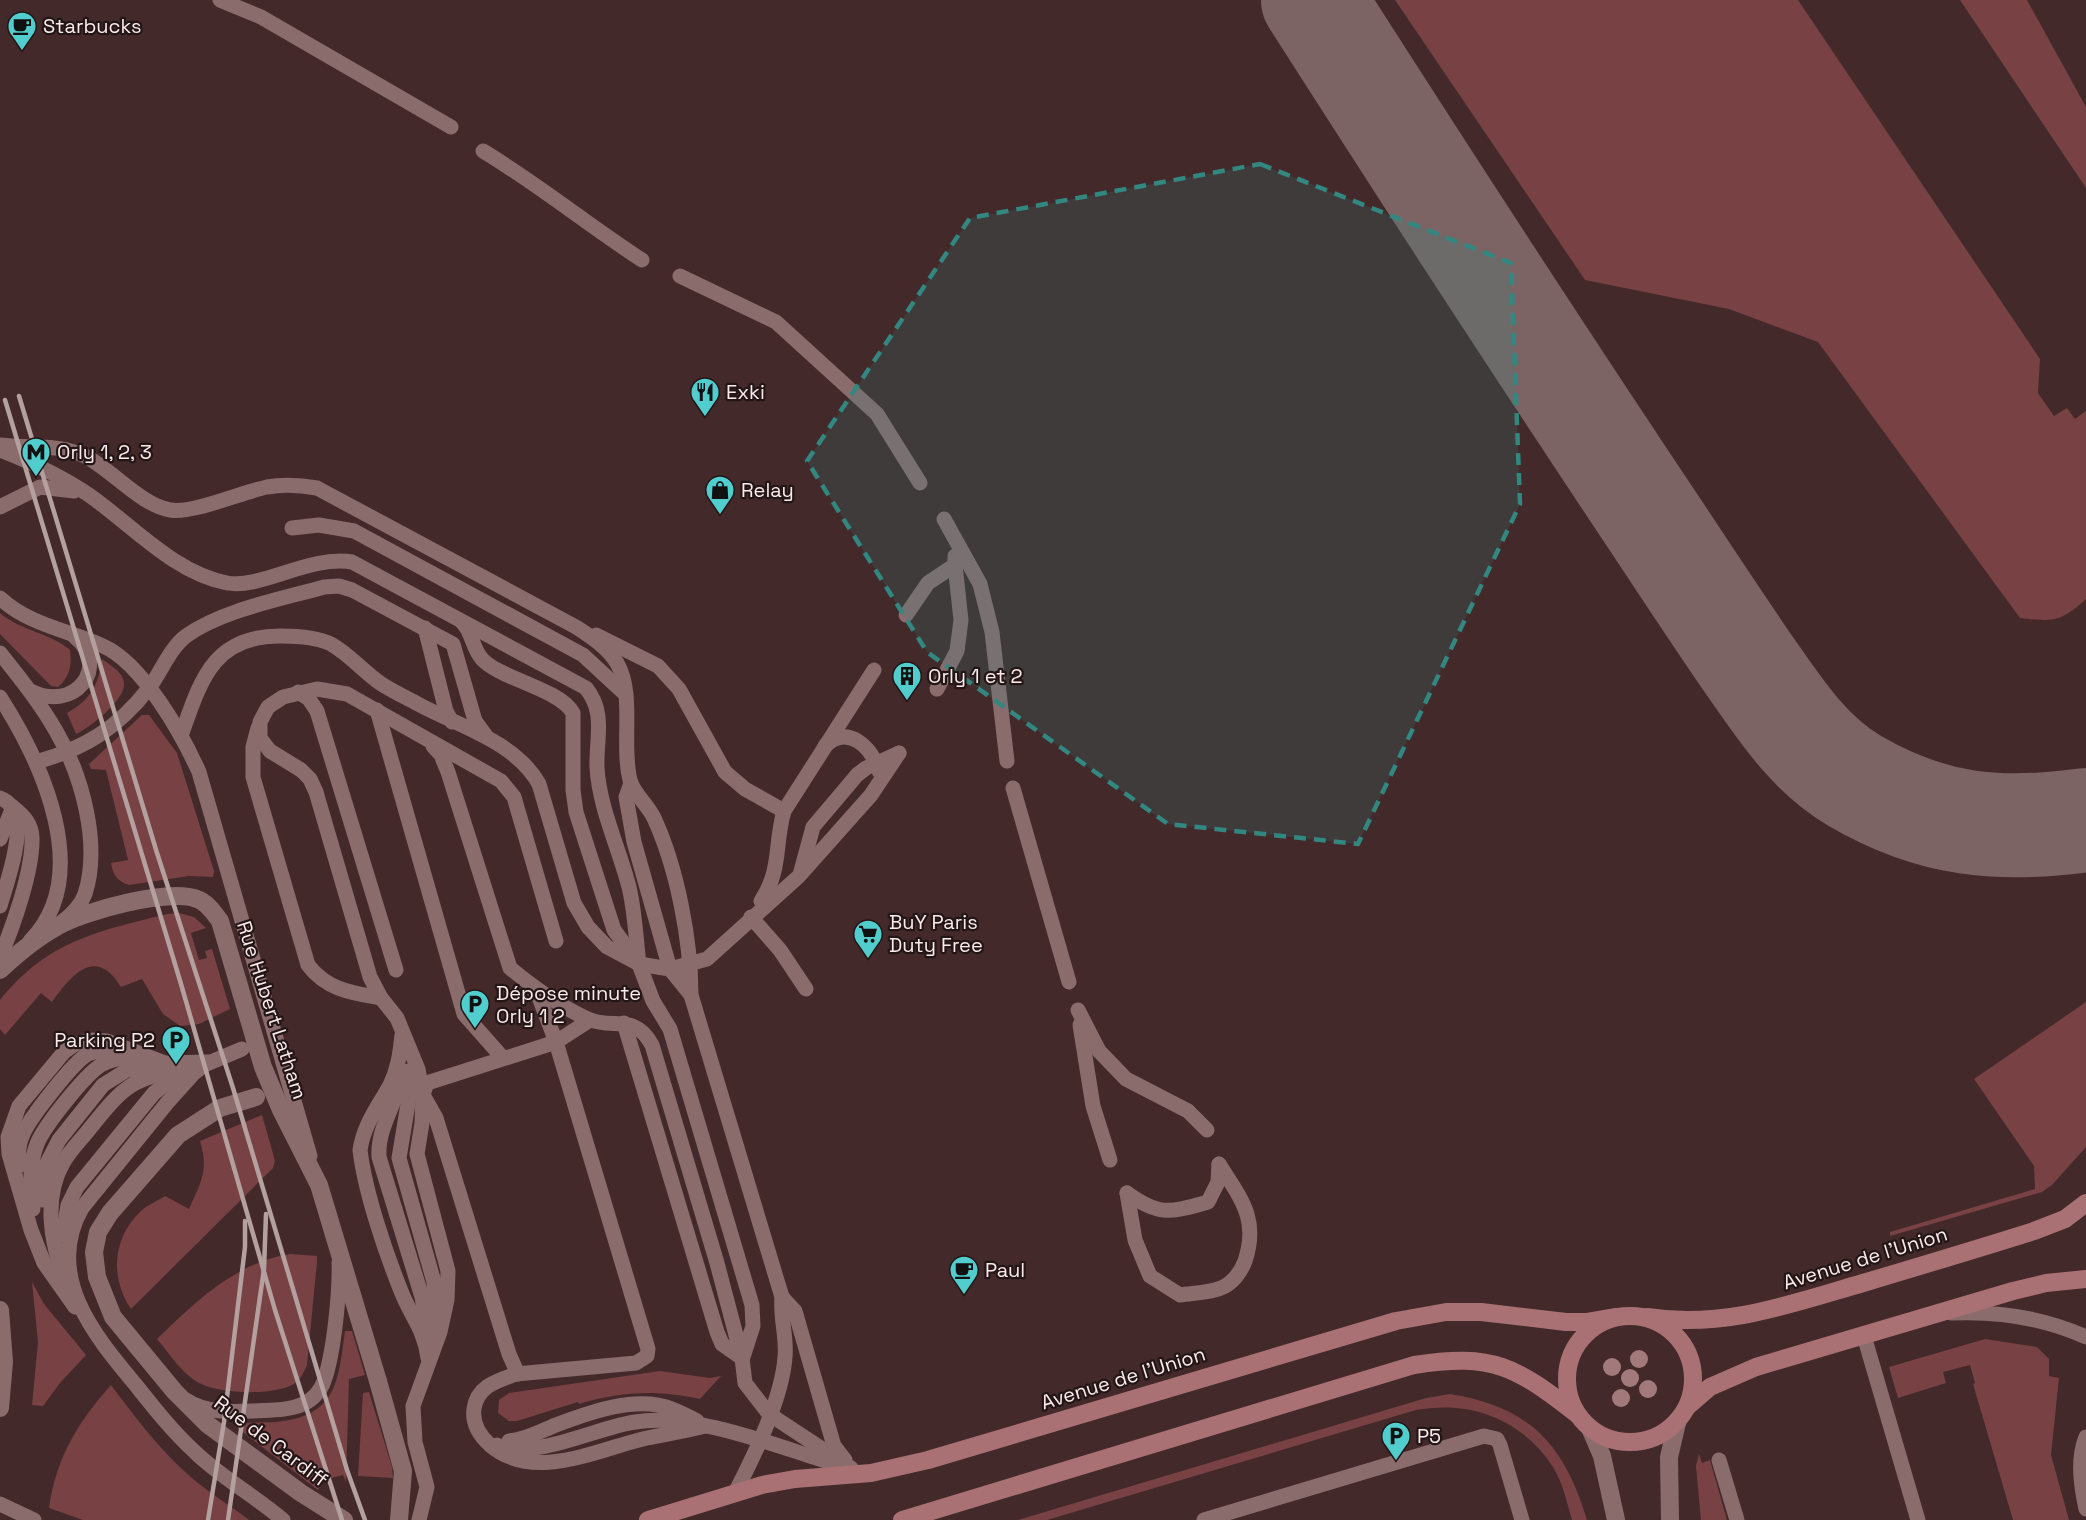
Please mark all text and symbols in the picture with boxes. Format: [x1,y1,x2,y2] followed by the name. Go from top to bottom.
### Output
[6,10,38,52] cafe icon: Starbucks
[43,13,142,39] place label: Starbucks
[689,376,721,418] restaurant icon: Exki
[726,379,765,405] place label: Exki
[20,436,52,478] metro station icon: Orly 1, 2, 3
[57,439,152,465] place label: Orly 1, 2, 3
[704,474,736,516] shop icon: Relay
[741,477,794,503] place label: Relay
[891,660,923,702] building icon: Orly 1 et 2
[928,663,1023,689] place label: Orly 1 et 2
[889,909,983,958] place label: BuY Paris Duty Free
[231,918,313,1102] street label: Rue Hubert Latham
[852,918,884,960] supermarket icon: BuY Paris Duty Free
[496,980,641,1029] place label: Dépose minute Orly 1 2
[459,988,491,1030] parking icon: Dépose minute Orly 1 2
[160,1024,192,1066] parking icon: Parking P2
[54,1027,155,1053] place label: Parking P2
[1780,1221,1950,1295] street label: Avenue de l'Union
[948,1254,980,1296] cafe icon: Paul
[985,1257,1025,1283] place label: Paul
[1038,1341,1208,1415] street label: Avenue de l'Union
[209,1390,333,1492] street label: Rue de Cardiff
[1380,1420,1412,1462] parking icon: P5
[1417,1423,1441,1449] place label: P5

